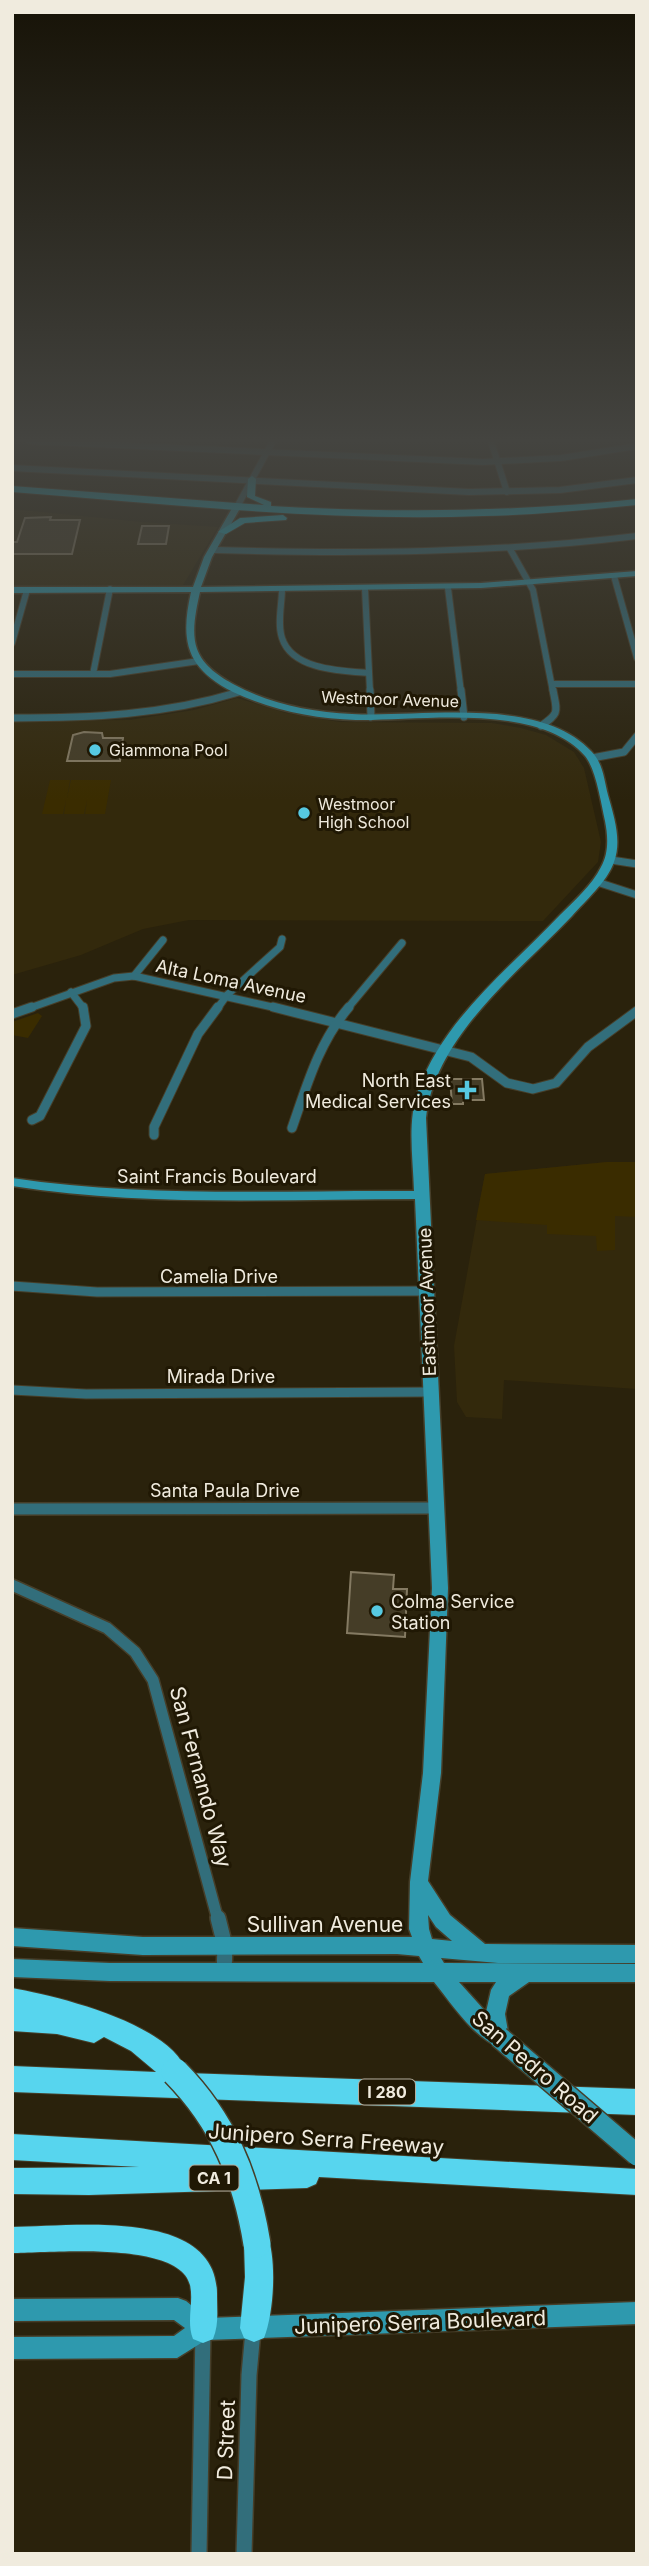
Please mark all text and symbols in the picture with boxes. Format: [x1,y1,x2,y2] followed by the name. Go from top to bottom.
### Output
[321,687,459,711] street label: Westmoor Avenue
[109,740,228,760] place label: Giammona Pool
[87,742,103,758] marker: Giammona Pool
[318,794,409,832] place label: Westmoor High School
[296,805,312,821] marker: Westmoor High School
[154,955,308,1007] street label: Alta Loma Avenue
[305,1070,451,1112] place label: North East Medical Services
[457,1080,477,1100] marker: North East Medical Services
[117,1166,317,1187] street label: Saint Francis Boulevard
[414,1227,440,1377] street label: Eastmoor Avenue
[160,1266,278,1287] street label: Camelia Drive
[167,1366,275,1387] street label: Mirada Drive
[150,1480,300,1501] street label: Santa Paula Drive
[391,1591,515,1633] place label: Colma Service Station
[369,1603,385,1619] marker: Colma Service Station
[165,1684,237,1870] street label: San Fernando Way
[247,1912,403,1937] street label: Sullivan Avenue
[467,2006,603,2128] street label: San Pedro Road
[359,2080,415,2104] road number: I 280
[207,2118,445,2160] street label: Junipero Serra Freeway
[190,2166,238,2190] road number: CA 1
[294,2305,546,2339] street label: Junipero Serra Boulevard
[212,2399,240,2481] street label: D Street

